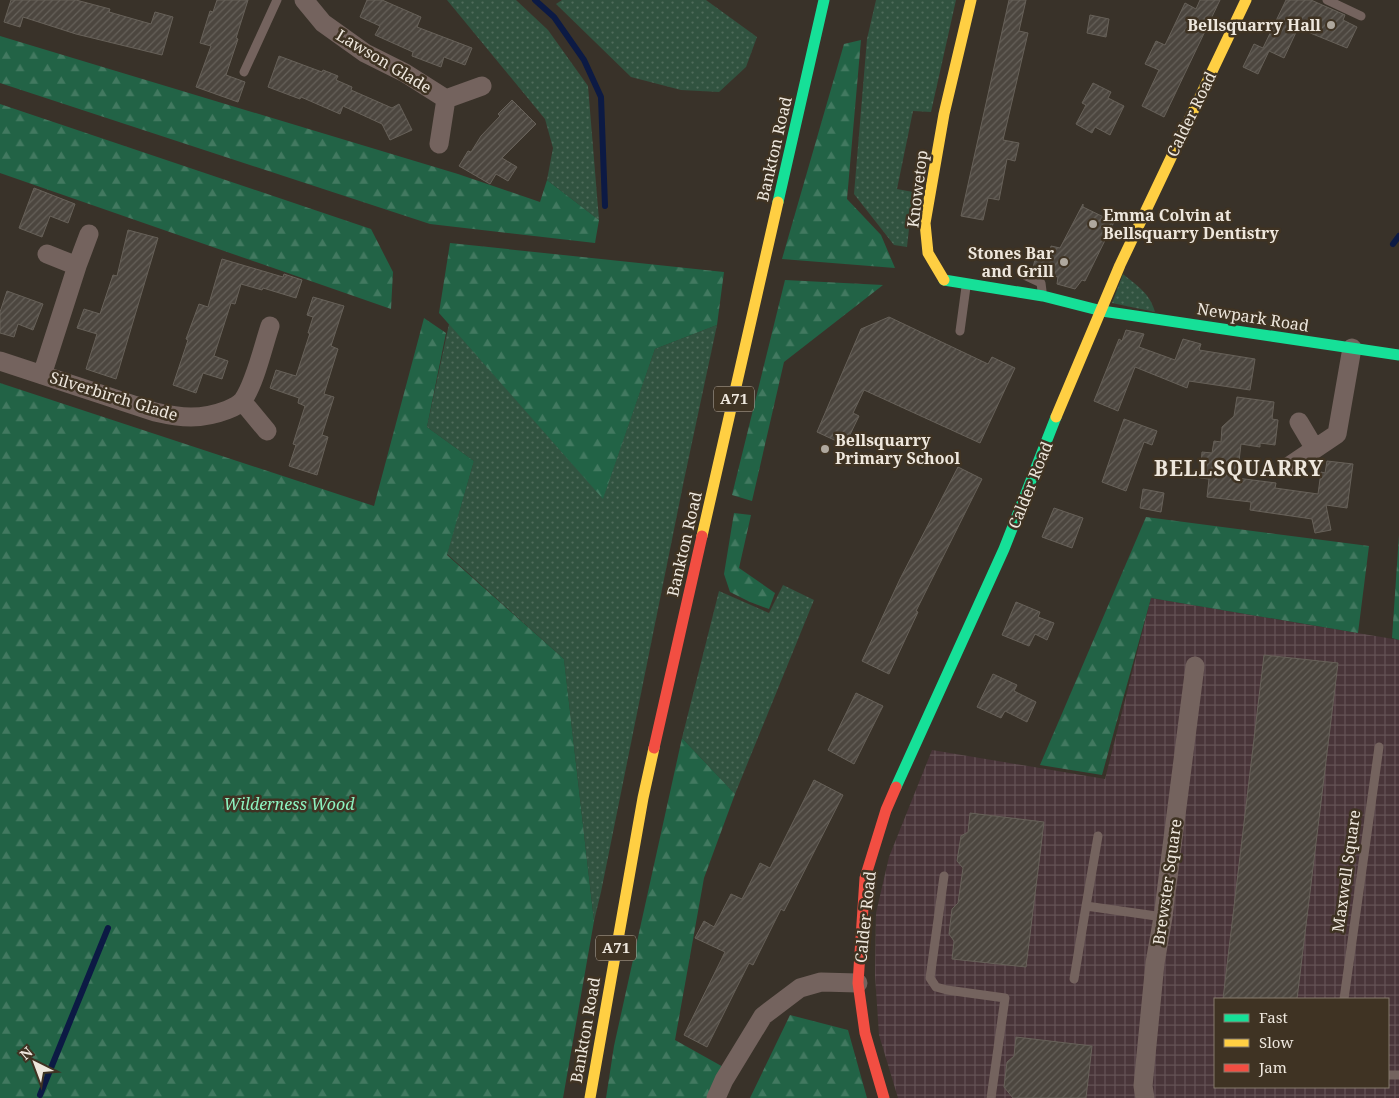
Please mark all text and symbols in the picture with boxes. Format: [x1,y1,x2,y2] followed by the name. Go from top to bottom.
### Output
[1187,14,1321,36] place label: Bellsquarry Hall
[1325,19,1337,31] marker: Bellsquarry Hall
[332,24,436,98] street label: Lawson Glade
[1161,67,1221,160] street label: Calder Road
[751,94,797,204] street label: Bankton Road
[901,149,933,229] street label: Knowetop
[1103,204,1279,244] place label: Emma Colvin at Bellsquarry Dentistry
[1087,218,1099,230] marker: Emma Colvin at Bellsquarry Dentistry
[968,242,1055,282] place label: Stones Bar and Grill
[1058,256,1070,268] marker: Stones Bar and Grill
[1195,297,1311,337] street label: Newpark Road
[47,366,181,426] street label: Silverbirch Glade
[714,386,754,412] road number: A71
[835,429,960,469] place label: Bellsquarry Primary School
[1002,438,1058,532] street label: Calder Road
[819,443,831,455] marker: Bellsquarry Primary School
[1154,454,1324,482] district label: BELLSQUARRY
[661,489,707,599] street label: Bankton Road
[224,793,355,815] park label: Wilderness Wood
[1327,808,1365,934] street label: Maxwell Square
[1147,817,1187,947] street label: Brewster Square
[849,870,881,964] street label: Calder Road
[596,936,636,960] road number: A71
[565,975,605,1085] street label: Bankton Road
[1214,998,1389,1088] legend
[1259,1007,1288,1027] text: Fast
[1259,1032,1293,1052] text: Slow
[10,1038,60,1088] north arrow
[16,1042,36,1064] text: N
[1258,1057,1287,1077] text: Jam

